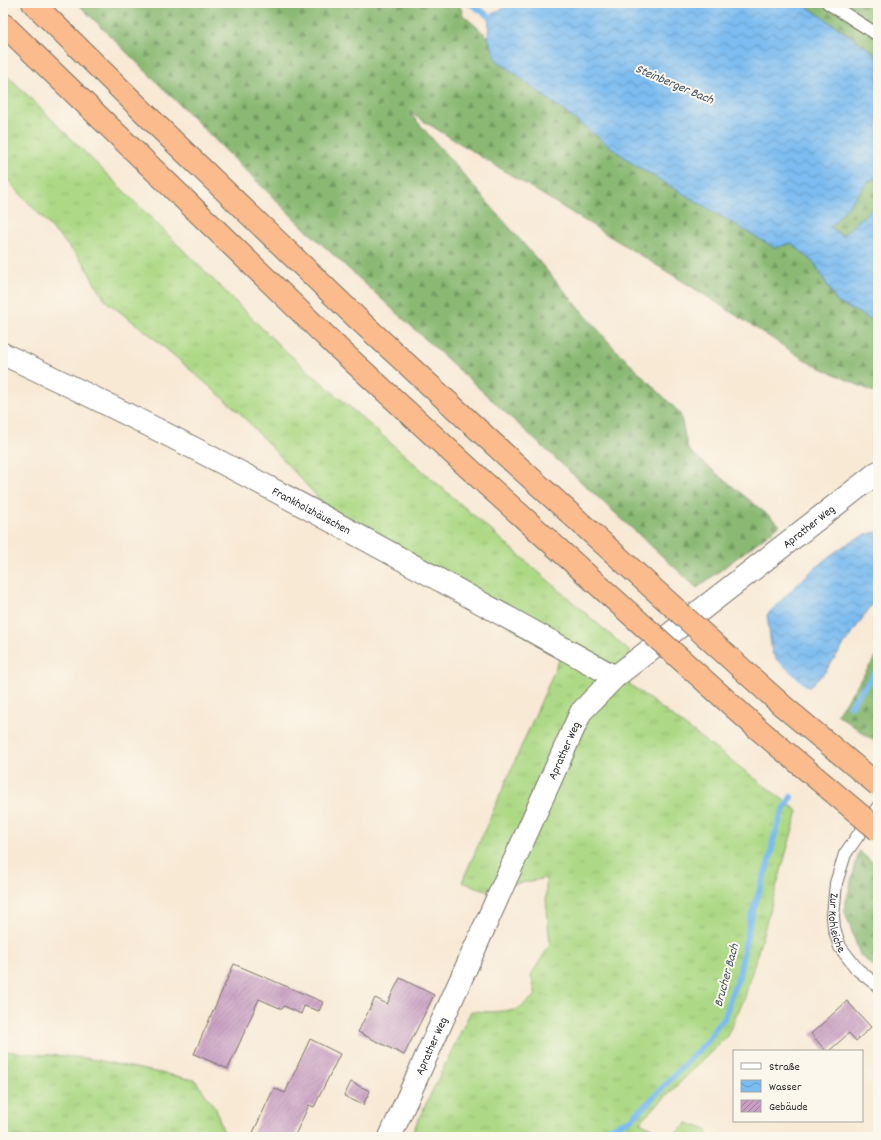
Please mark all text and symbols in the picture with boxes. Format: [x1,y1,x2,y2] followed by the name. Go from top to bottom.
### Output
[632,60,717,111] water label: Steinberger Bach
[269,484,354,540] street label: Frankholzhäuschen
[780,502,839,553] street label: Aprather Weg
[545,719,586,783] street label: Aprather Weg
[823,892,849,957] street label: Zur Kohleiche
[710,941,745,1009] water label: Brucher Bach
[412,1015,453,1078] street label: Aprather Weg
[733,1050,863,1122] legend
[769,1059,800,1076] text: Straße
[769,1079,802,1096] text: Wasser
[769,1099,808,1116] text: Gebäude

